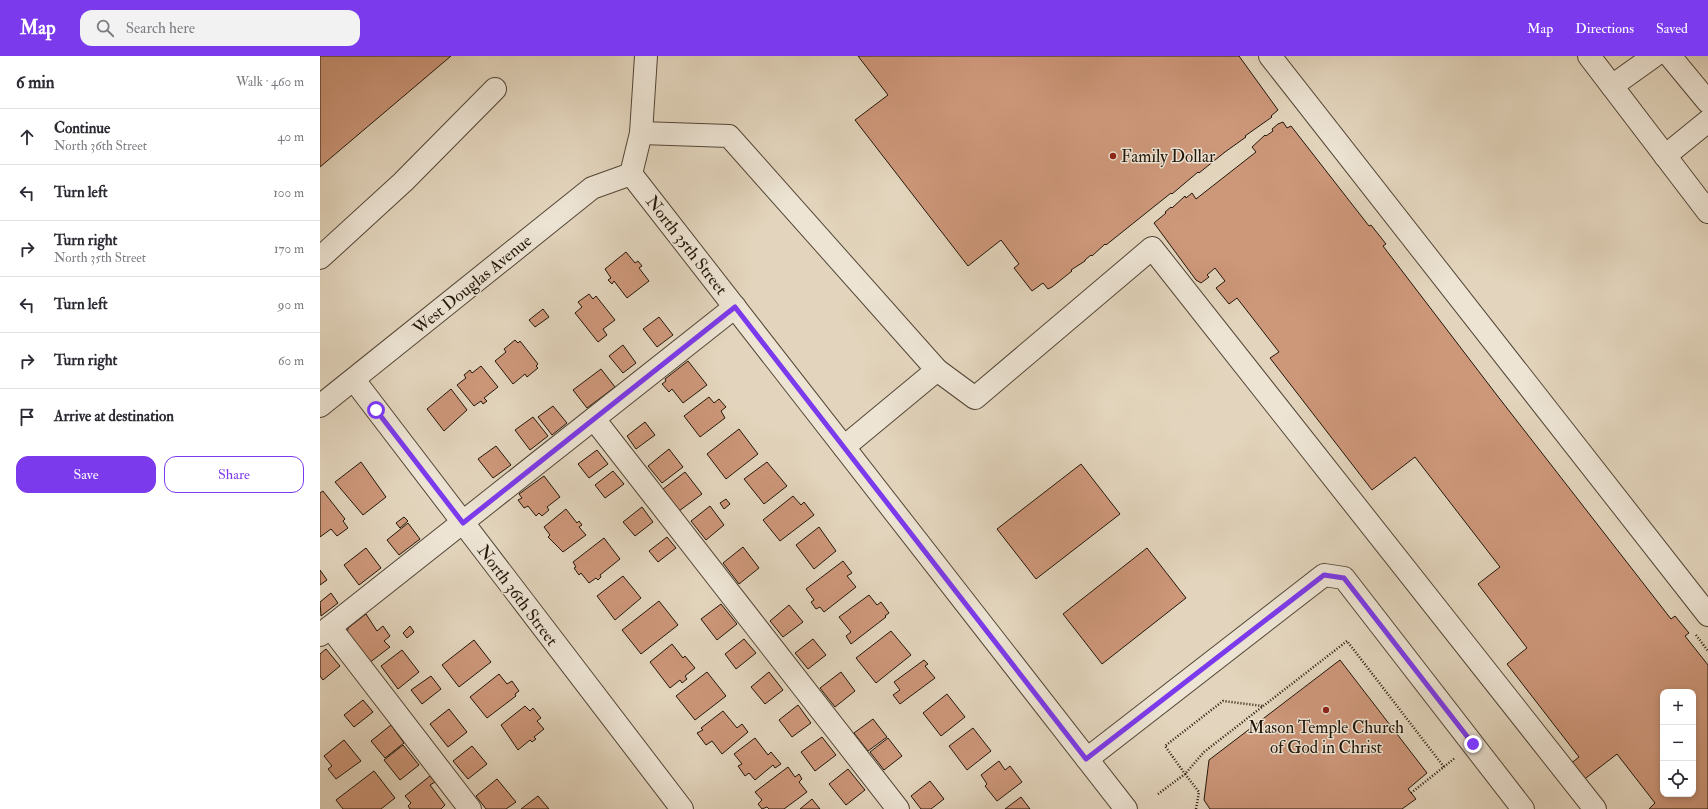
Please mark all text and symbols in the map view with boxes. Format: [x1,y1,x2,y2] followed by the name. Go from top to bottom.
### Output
[80,10,360,46] search box
[20,16,56,40] text: Map
[94,17,116,39] icon: search
[126,19,195,38] text: Search here
[1527,20,1553,37] text: Map
[1575,20,1634,37] text: Directions
[1656,20,1688,37] text: Saved
[16,72,55,93] text: 6 min
[236,74,304,90] text: Walk · 460 m
[54,119,110,138] text: Continue
[16,126,38,148] icon: ahead
[278,129,304,145] text: 40 m
[54,138,147,154] text: North 36th Street
[1121,146,1216,168] place label: Family Dollar
[1108,151,1118,161] marker: Family Dollar
[16,182,38,204] icon: left
[54,183,108,202] text: Turn left
[273,185,304,201] text: 100 m
[641,191,732,300] street label: North 35th Street
[408,230,536,339] street label: West Douglas Avenue
[54,231,117,250] text: Turn right
[16,238,38,260] icon: right
[274,241,304,257] text: 170 m
[54,250,146,266] text: North 35th Street
[16,294,38,316] icon: left
[54,295,108,314] text: Turn left
[278,297,304,313] text: 90 m
[16,350,38,372] icon: right
[54,351,117,370] text: Turn right
[278,353,304,369] text: 60 m
[367,401,385,419] route start
[16,406,38,428] icon: arrive
[54,407,174,426] text: Arrive at destination
[16,456,156,493] button: Save
[164,456,304,493] button: Share
[473,540,563,650] street label: North 36th Street
[1660,689,1696,797] map controls
[1660,689,1696,725] button: +
[1321,705,1331,715] marker: Mason Temple Church of God in Christ
[1248,717,1404,758] place label: Mason Temple Church of God in Christ
[1660,725,1696,761] button: −
[1464,735,1482,753] route end
[1660,761,1696,797] button: locate

